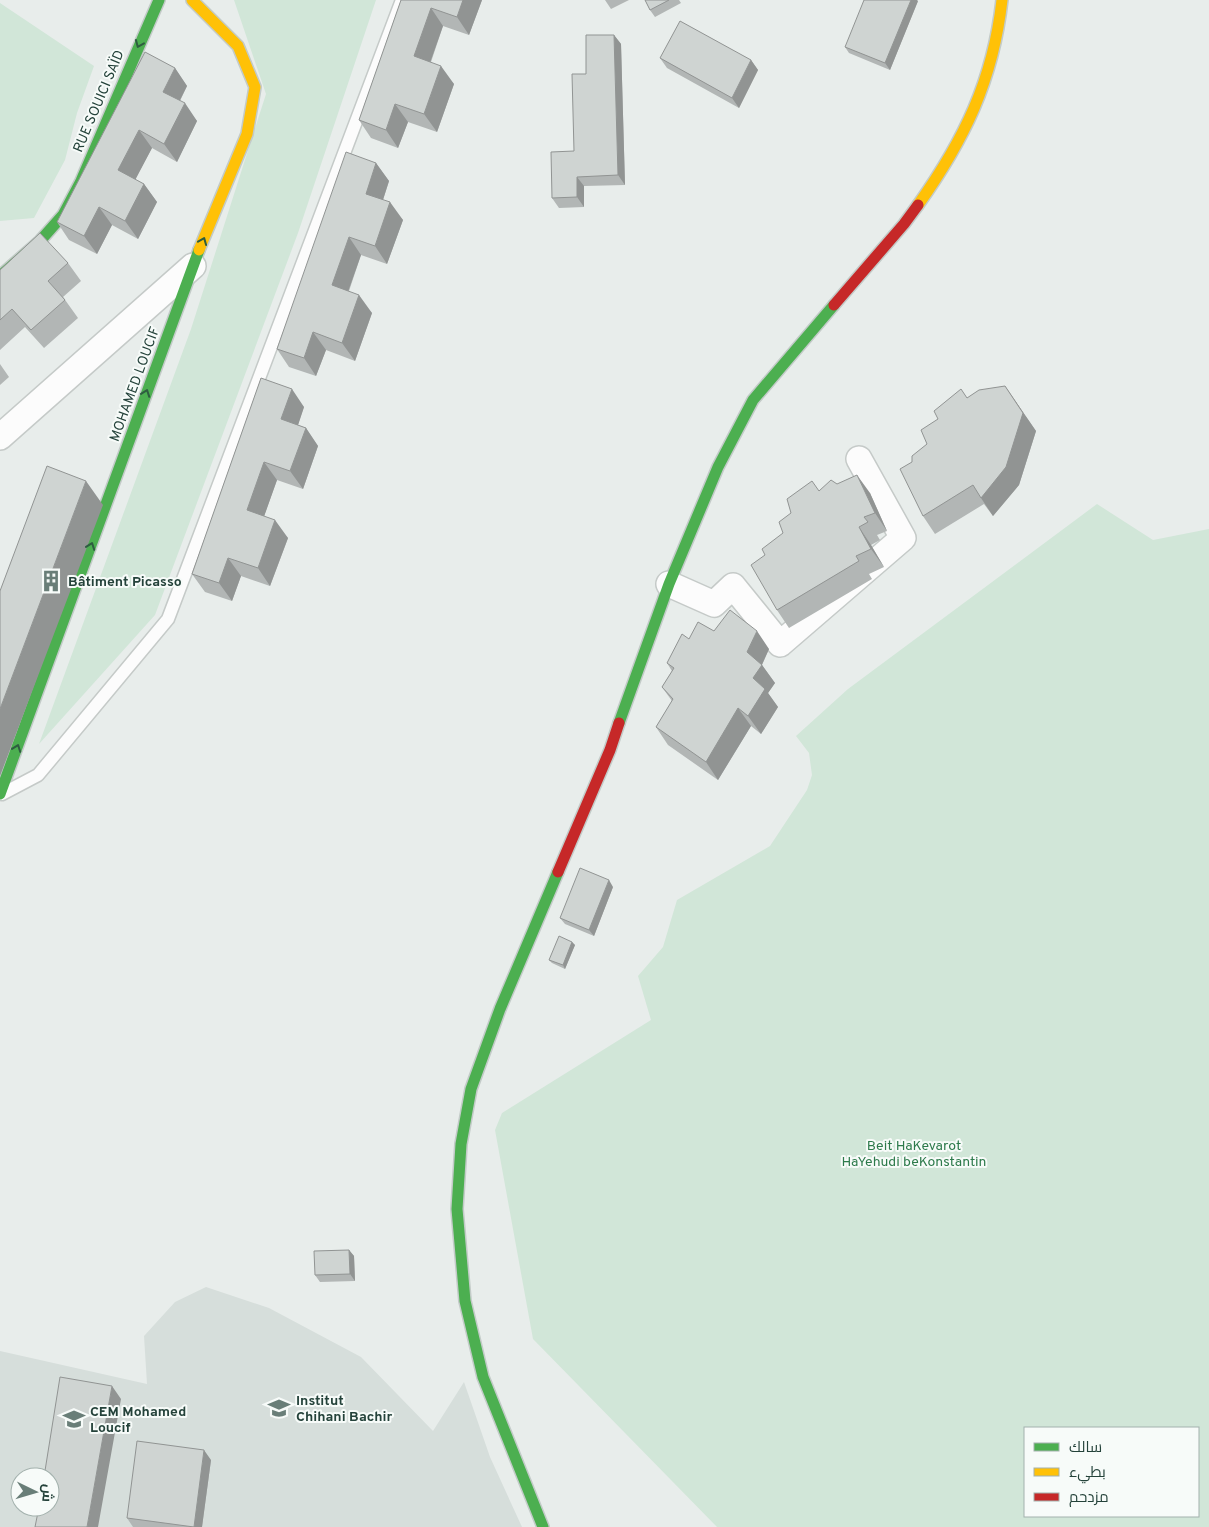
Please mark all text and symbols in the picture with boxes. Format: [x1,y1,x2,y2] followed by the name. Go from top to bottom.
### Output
[134,39,145,48] one-way arrow
[69,47,129,155] street label: RUE SOUICI SAÏD
[197,237,207,246] one-way arrow
[107,325,164,444] street label: MOHAMED LOUCIF
[140,390,150,398] one-way arrow
[85,542,95,551] one-way arrow
[38,568,64,594] building icon: Bâtiment Picasso
[68,574,182,591] place label: Bâtiment Picasso
[11,744,21,753] one-way arrow
[842,1138,986,1171] park label: Beit HaKevarot HaYehudi beKonstantin
[296,1393,393,1426] place label: Institut Chihani Bachir
[266,1395,292,1421] school or university icon: Institut Chihani Bachir
[90,1404,186,1437] place label: CEM Mohamed Loucif
[61,1406,87,1432] school or university icon: CEM Mohamed Loucif
[1024,1427,1199,1517] legend
[1069,1439,1102,1458] text: سالك
[1069,1464,1106,1484] text: بطيء
[10,1467,60,1517] north arrow
[37,1483,57,1503] text: ش
[1069,1489,1109,1508] text: مزدحم

